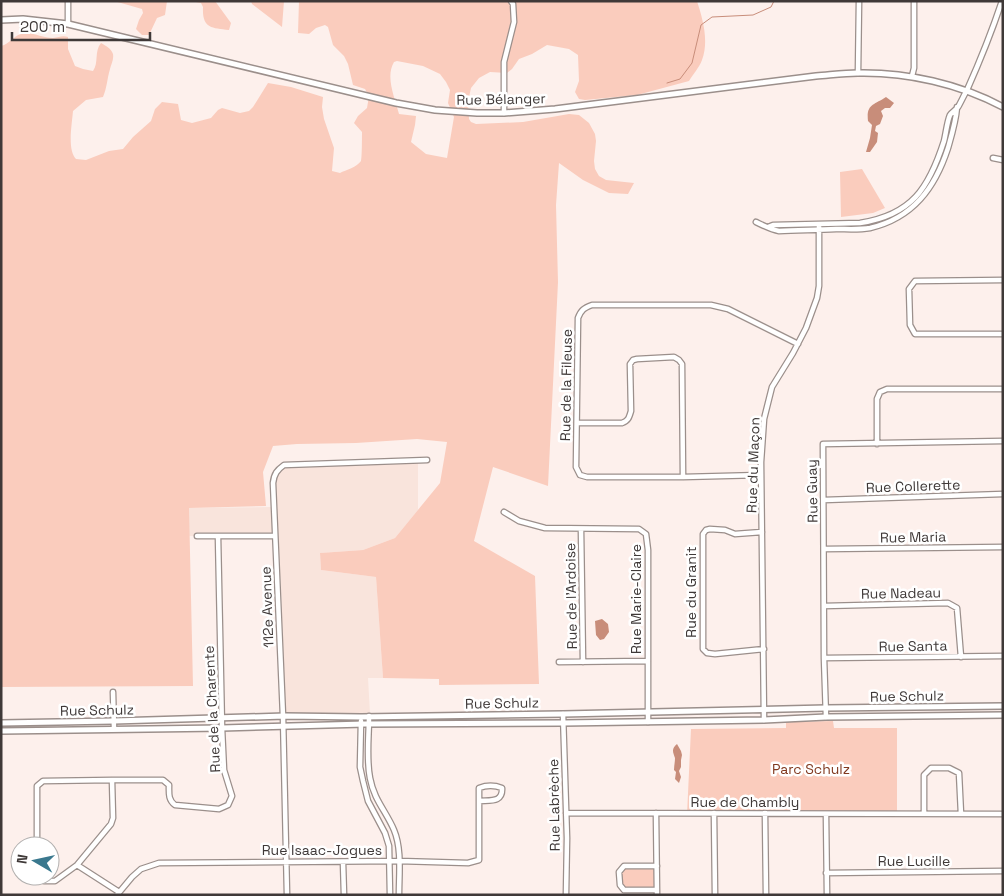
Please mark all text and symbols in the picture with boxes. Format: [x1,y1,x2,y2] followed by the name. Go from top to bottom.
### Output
[12,10,150,42] scale bar
[20,17,65,36] text: 200 m
[456,89,546,109] street label: Rue Bélanger
[556,329,576,441] street label: Rue de la Fileuse
[742,417,764,513] street label: Rue du Maçon
[802,459,822,523] street label: Rue Guay
[865,475,961,497] street label: Rue Collerette
[880,527,946,547] street label: Rue Maria
[561,543,581,649] street label: Rue de l'Ardoise
[627,544,645,654] street label: Rue Marie-Claire
[682,546,700,638] street label: Rue du Granit
[257,566,277,648] street label: 112e Avenue
[861,583,941,603] street label: Rue Nadeau
[878,636,948,656] street label: Rue Santa
[200,645,224,773] street label: Rue de la Charente
[870,686,944,706] street label: Rue Schulz
[465,693,539,713] street label: Rue Schulz
[60,700,134,720] street label: Rue Schulz
[544,759,564,851] street label: Rue Labrèche
[772,760,850,778] park label: Parc Schulz
[691,793,799,811] street label: Rue de Chambly
[10,836,60,886] north arrow
[262,841,382,859] street label: Rue Isaac-Jogues
[878,852,950,870] street label: Rue Lucille
[13,853,32,865] text: N

